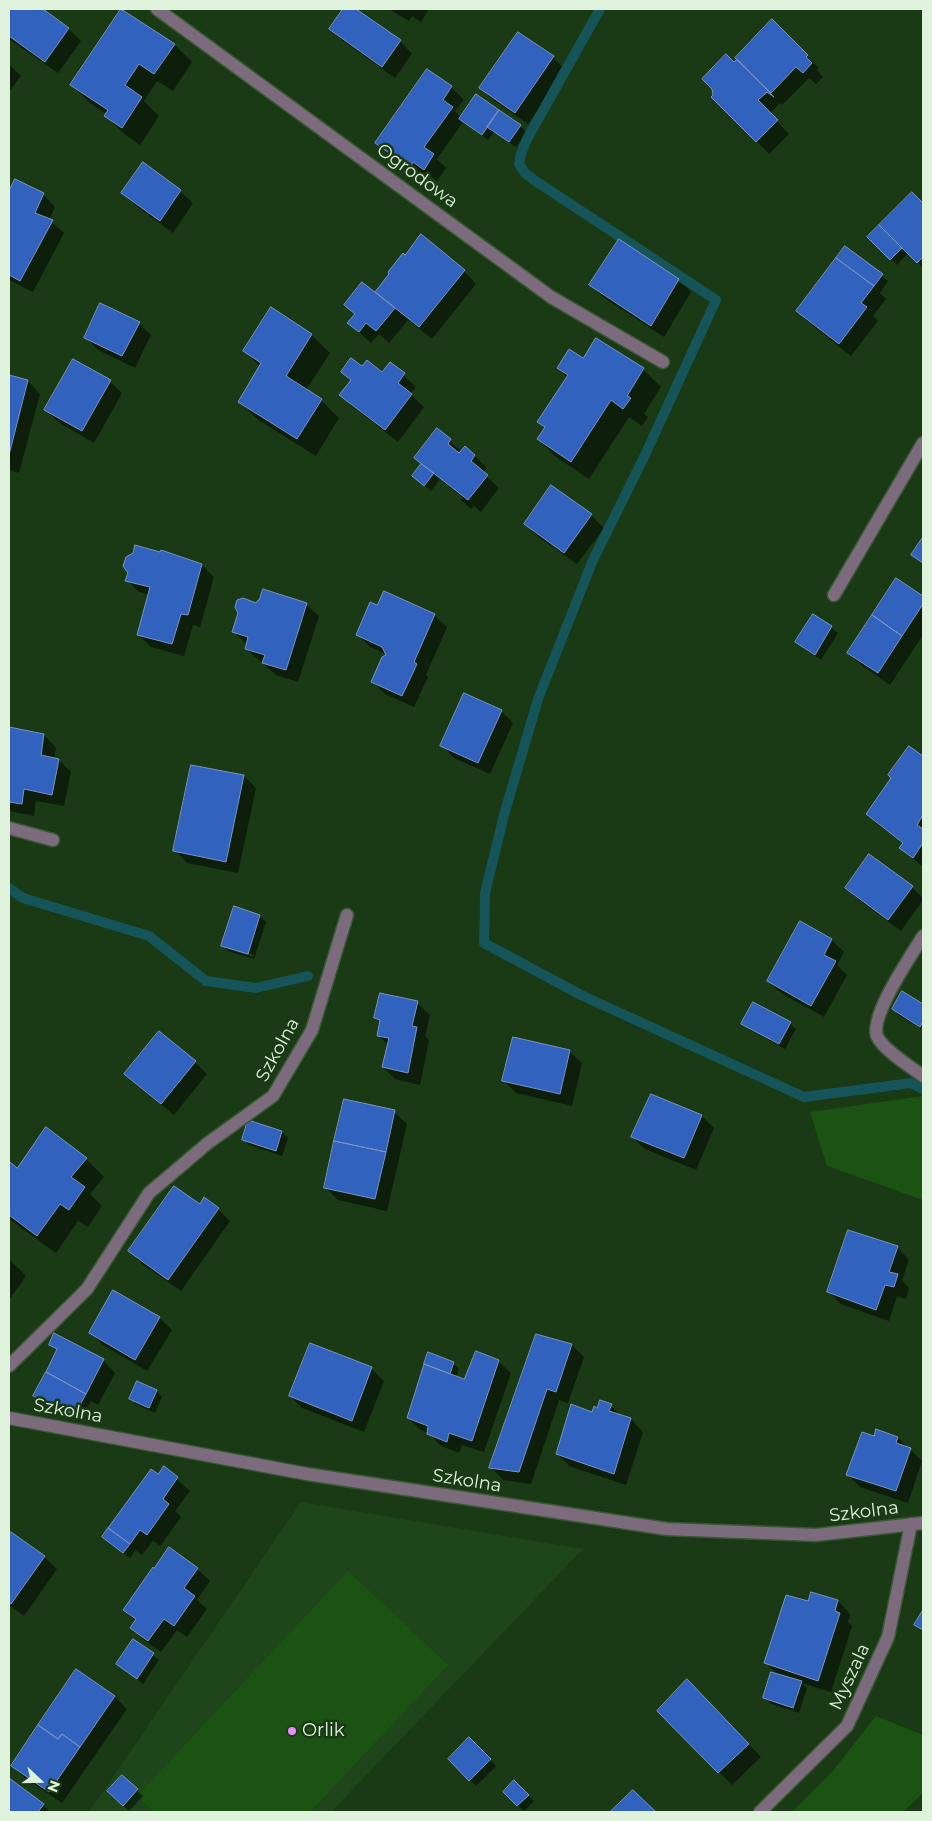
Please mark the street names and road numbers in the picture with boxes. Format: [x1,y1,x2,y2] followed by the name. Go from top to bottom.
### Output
[372,139,462,213] street label: Ogrodowa
[252,1014,304,1086] street label: Szkolna
[32,1394,104,1428] street label: Szkolna
[431,1465,503,1497] street label: Szkolna
[828,1497,900,1527] street label: Szkolna
[825,1640,875,1714] street label: Myszala

